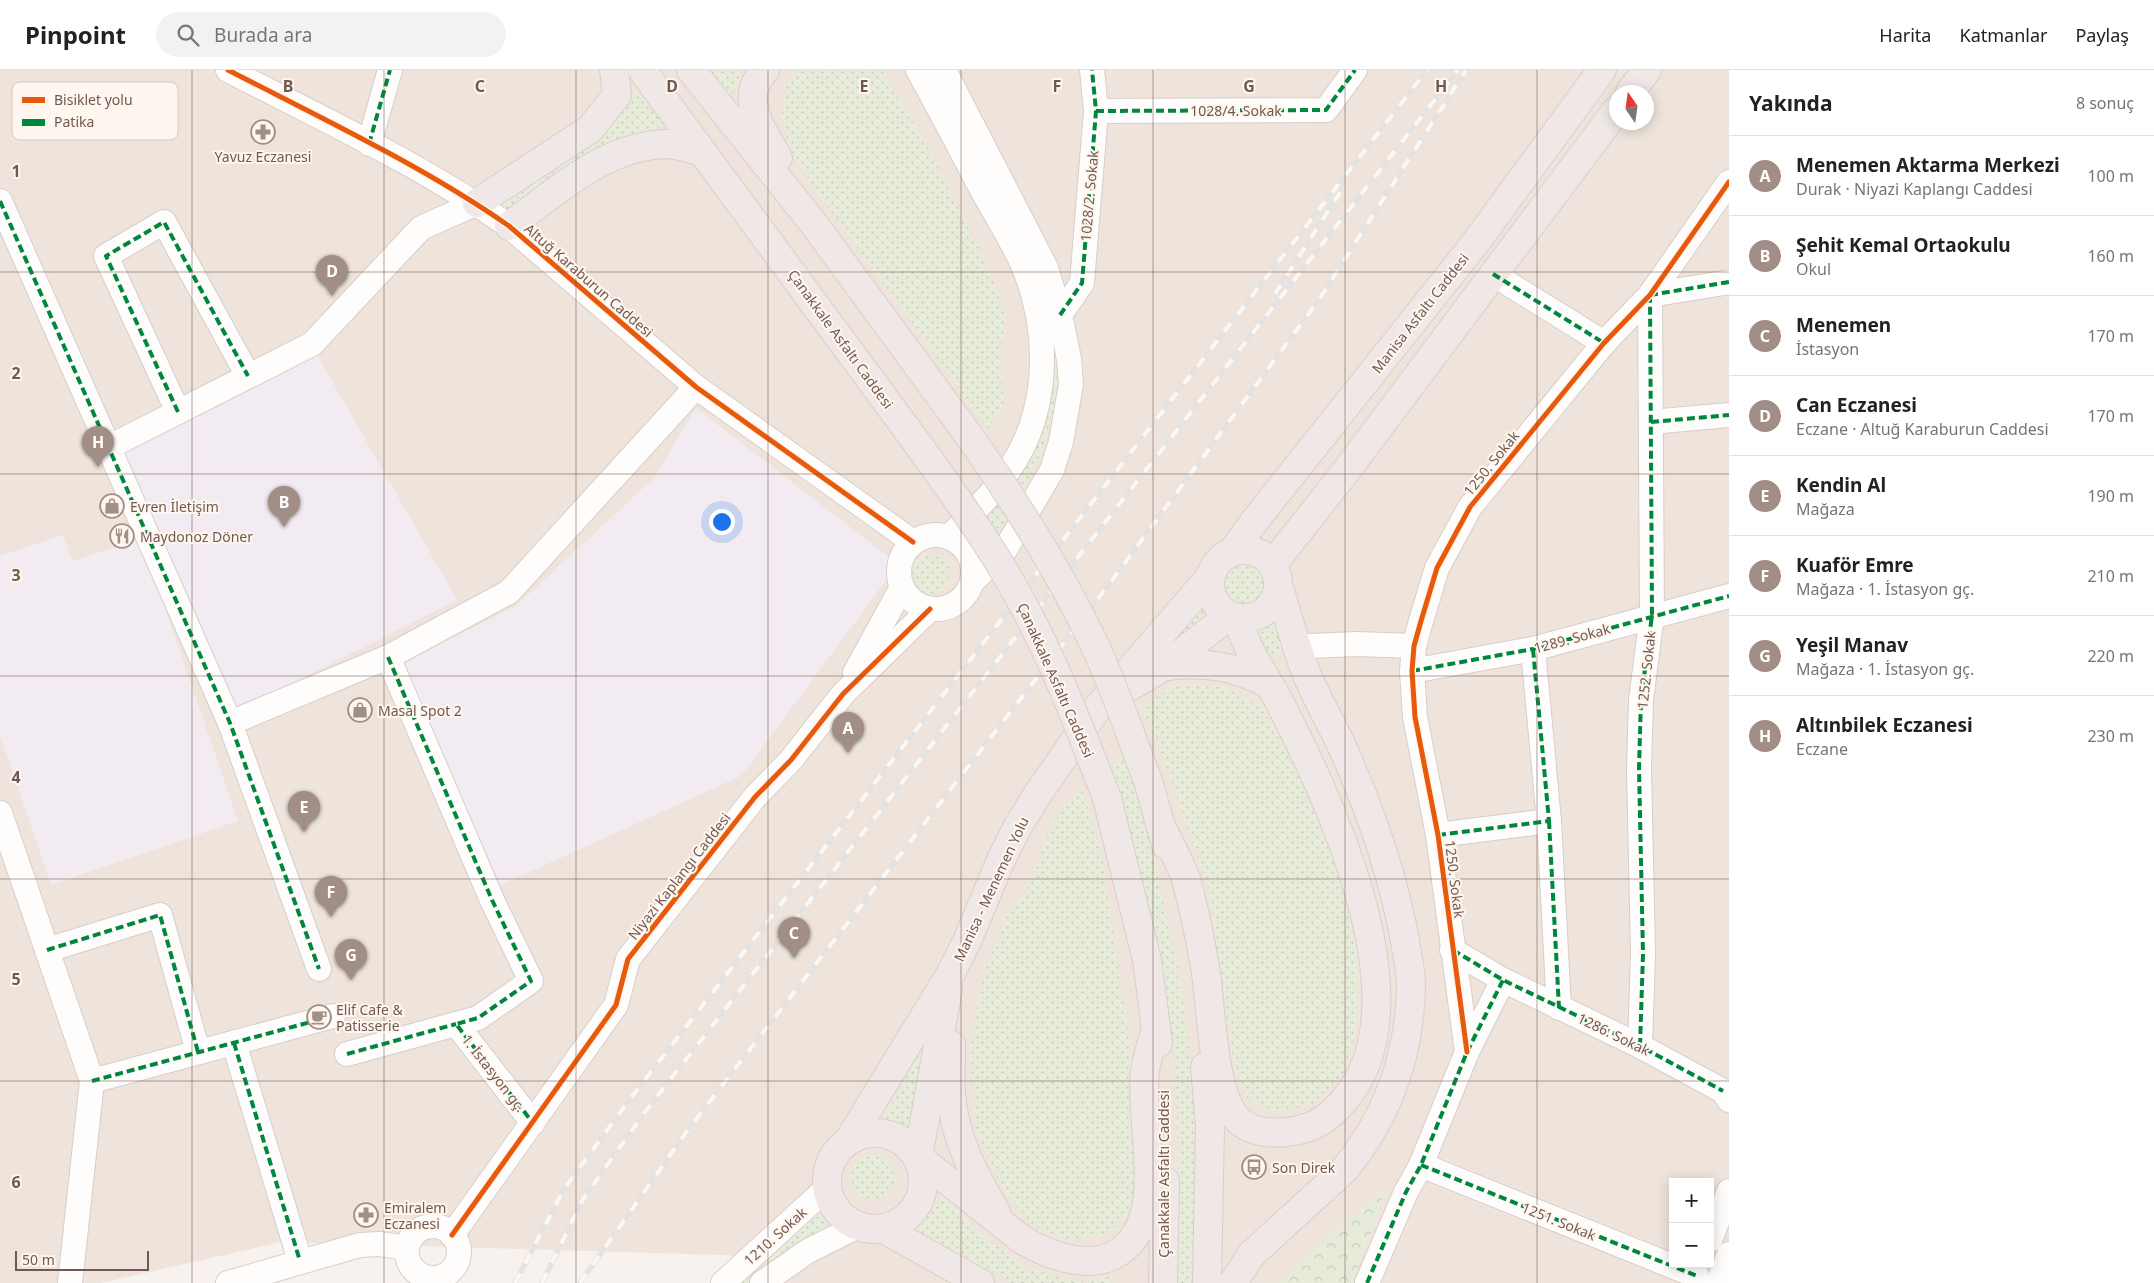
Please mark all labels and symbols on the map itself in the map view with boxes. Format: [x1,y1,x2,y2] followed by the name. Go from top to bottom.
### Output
[283,75,293,97] text: B
[475,75,485,97] text: C
[666,75,678,97] text: D
[860,75,869,97] text: E
[1053,75,1061,97] text: F
[1243,75,1255,97] text: G
[1435,75,1447,97] text: H
[12,82,178,140] legend
[1609,85,1654,130] north arrow
[54,90,133,109] text: Bisiklet yolu
[1190,101,1282,120] street label: 1028/4. Sokak
[54,112,94,131] text: Patika
[250,119,276,145] pharmacy icon: Yavuz Eczanesi
[215,147,311,166] place label: Yavuz Eczanesi
[1076,149,1103,242] street label: 1028/2. Sokak
[11,160,21,182] text: 1
[521,219,657,341] street label: Altuğ Karaburun Caddesi
[1367,249,1473,377] street label: Manisa Asfaltı Caddesi
[316,255,348,296] pin: D
[784,266,898,412] street label: Çanakkale Asfaltı Caddesi
[11,362,21,384] text: 2
[82,426,114,467] pin: H
[1459,426,1523,499] street label: 1250. Sokak
[268,486,300,527] pin: B
[99,493,125,519] shop icon: Evren İletişim
[130,497,219,516] place label: Evren İletişim
[709,509,735,535] your location
[109,523,135,549] restaurant icon: Maydonoz Döner
[140,527,253,546] place label: Maydonoz Döner
[11,564,21,586] text: 3
[1013,600,1099,760] street label: Çanakkale Asfaltı Caddesi
[1532,619,1613,657] street label: 1289. Sokak
[1632,630,1660,710] street label: 1252. Sokak
[347,697,373,723] shop icon: Masal Spot 2
[378,701,462,720] place label: Masal Spot 2
[832,712,864,753] pin: A
[11,766,21,788] text: 4
[288,791,320,832] pin: E
[623,809,735,943] street label: Niyazi Kaplangı Caddesi
[949,814,1033,964] street label: Manisa - Menemen Yolu
[1441,839,1469,920] street label: 1250. Sokak
[315,876,347,917] pin: F
[778,917,810,958] pin: C
[335,939,367,980] pin: G
[11,968,21,990] text: 5
[336,1000,404,1035] place label: Elif Cafe & Patisserie
[306,1004,332,1030] cafe icon: Elif Cafe & Patisserie
[1575,1008,1654,1060] street label: 1286. Sokak
[458,1030,530,1116] street label: 1. İstasyon gç.
[1154,1090,1173,1258] street label: Çanakkale Asfaltı Caddesi
[1241,1154,1267,1180] bus stop icon: Son Direk
[1272,1158,1336,1177] place label: Son Direk
[11,1171,21,1193] text: 6
[384,1198,446,1233] place label: Emiralem Eczanesi
[1519,1198,1599,1245] street label: 1251. Sokak
[353,1202,379,1228] pharmacy icon: Emiralem Eczanesi
[740,1202,811,1269] street label: 1210. Sokak
[15,1248,149,1271] scale bar

